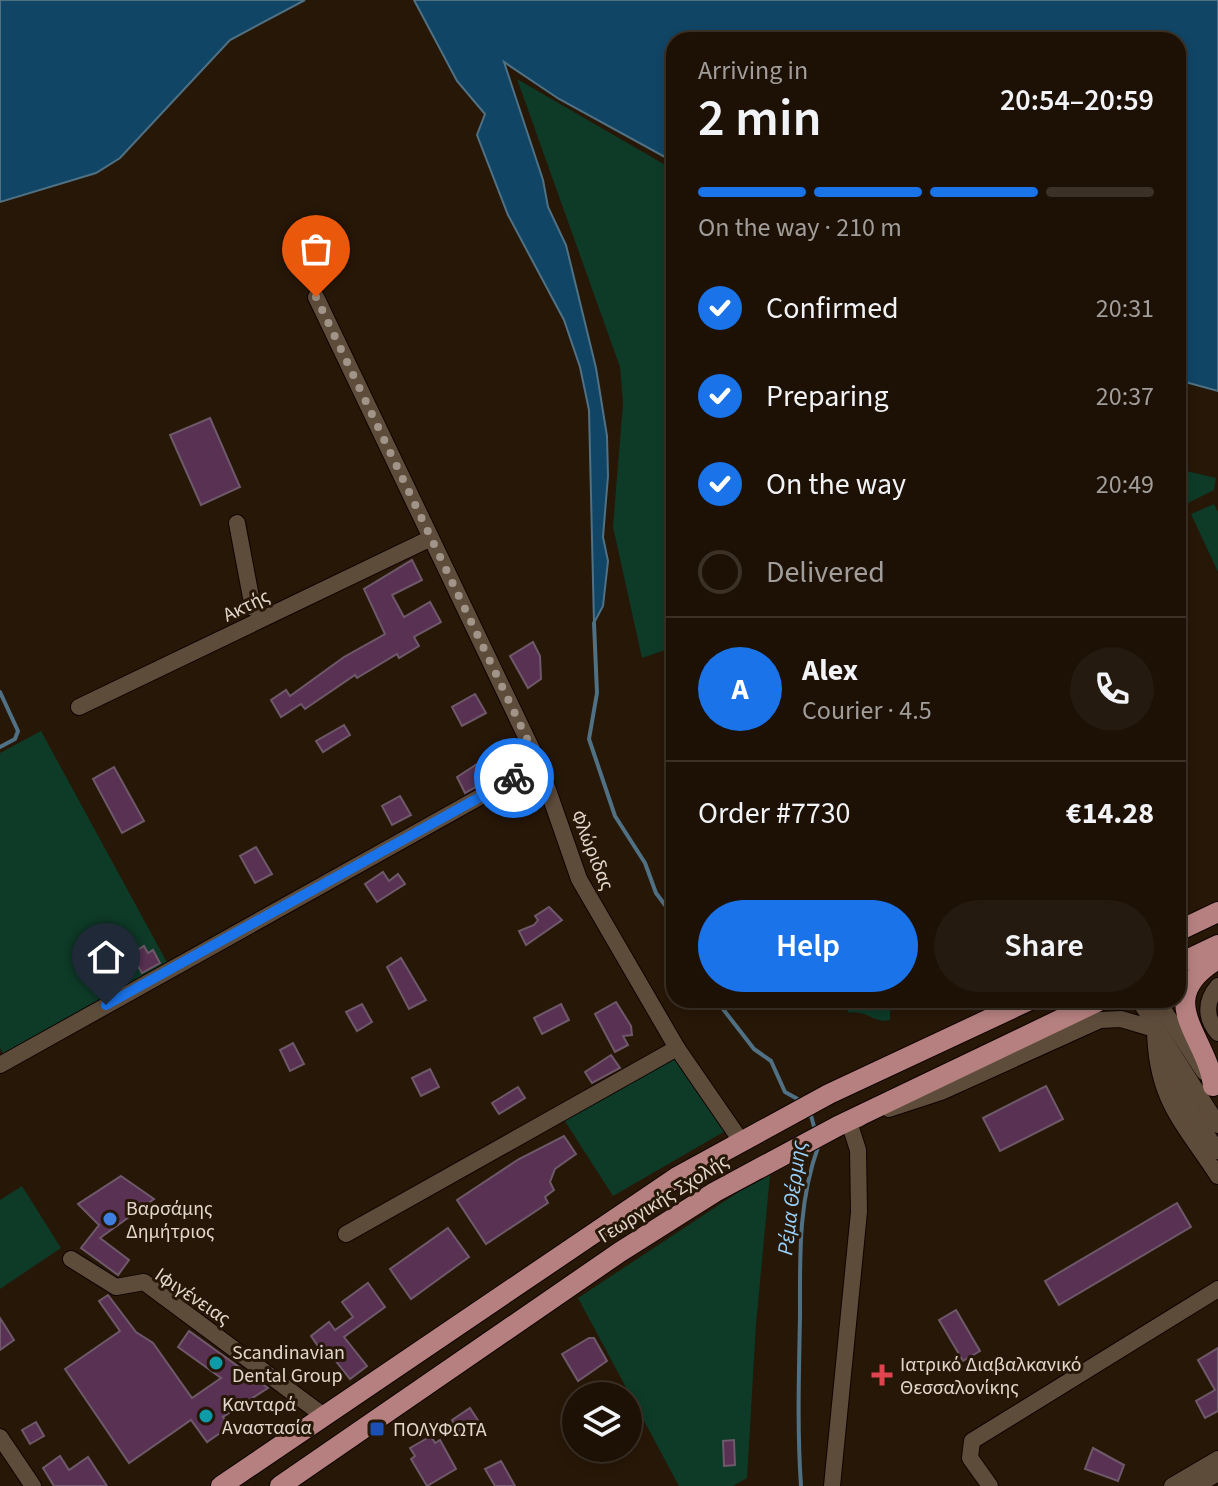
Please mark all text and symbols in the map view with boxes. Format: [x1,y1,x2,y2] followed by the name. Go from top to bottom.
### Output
[698,52,808,89] text: Arriving in
[1000,79,1154,122] text: 20:54–20:59
[698,82,822,156] text: 2 min
[698,209,902,246] text: On the way · 210 m
[282,215,350,297] pin
[294,227,338,271] icon: bag
[698,286,742,330] icon: check
[766,287,899,330] text: Confirmed
[1096,290,1154,327] text: 20:31
[698,374,742,418] icon: check
[766,375,889,418] text: Preparing
[1096,378,1154,415] text: 20:37
[698,462,742,506] icon: check
[766,463,906,506] text: On the way
[1096,466,1154,503] text: 20:49
[766,551,885,594] text: Delivered
[218,582,275,629] street label: Ακτής
[1070,647,1154,731] button: phone
[802,649,858,692] text: Alex
[731,668,749,711] text: A
[802,692,932,729] text: Courier · 4.5
[474,738,554,818] courier
[492,756,536,800] icon: bike
[698,792,851,835] text: Order #7730
[1066,792,1154,835] text: €14.28
[563,806,621,895] street label: Φλώριδας
[698,900,918,992] button: Help
[934,900,1154,992] button: Share
[72,923,140,1005] pin
[84,935,128,979] icon: home
[769,1138,815,1257] water label: Ρέμα Θέρμης
[593,1147,734,1250] street label: Γεωργικής Σχολής
[126,1195,215,1246] place label: Βαρσάμης Δημήτριος
[101,1210,119,1228] marker: Βαρσάμης Δημήτριος
[149,1261,236,1333] street label: Ιφιγένειας
[232,1339,345,1390] place label: Scandinavian Dental Group
[900,1351,1081,1402] place label: Ιατρικό Διαβαλκανικό Θεσσαλονίκης
[207,1354,225,1372] marker: Scandinavian Dental Group
[871,1364,893,1386] marker: Ιατρικό Διαβαλκανικό Θεσσαλονίκης
[562,1382,642,1462] map controls
[562,1382,642,1462] button: layers
[222,1391,312,1442] place label: Κανταρά Αναστασία
[197,1407,215,1425] marker: Κανταρά Αναστασία
[393,1416,487,1444] place label: ΠΟΛΥΦΩΤΑ
[368,1420,386,1438] marker: ΠΟΛΥΦΩΤΑ

